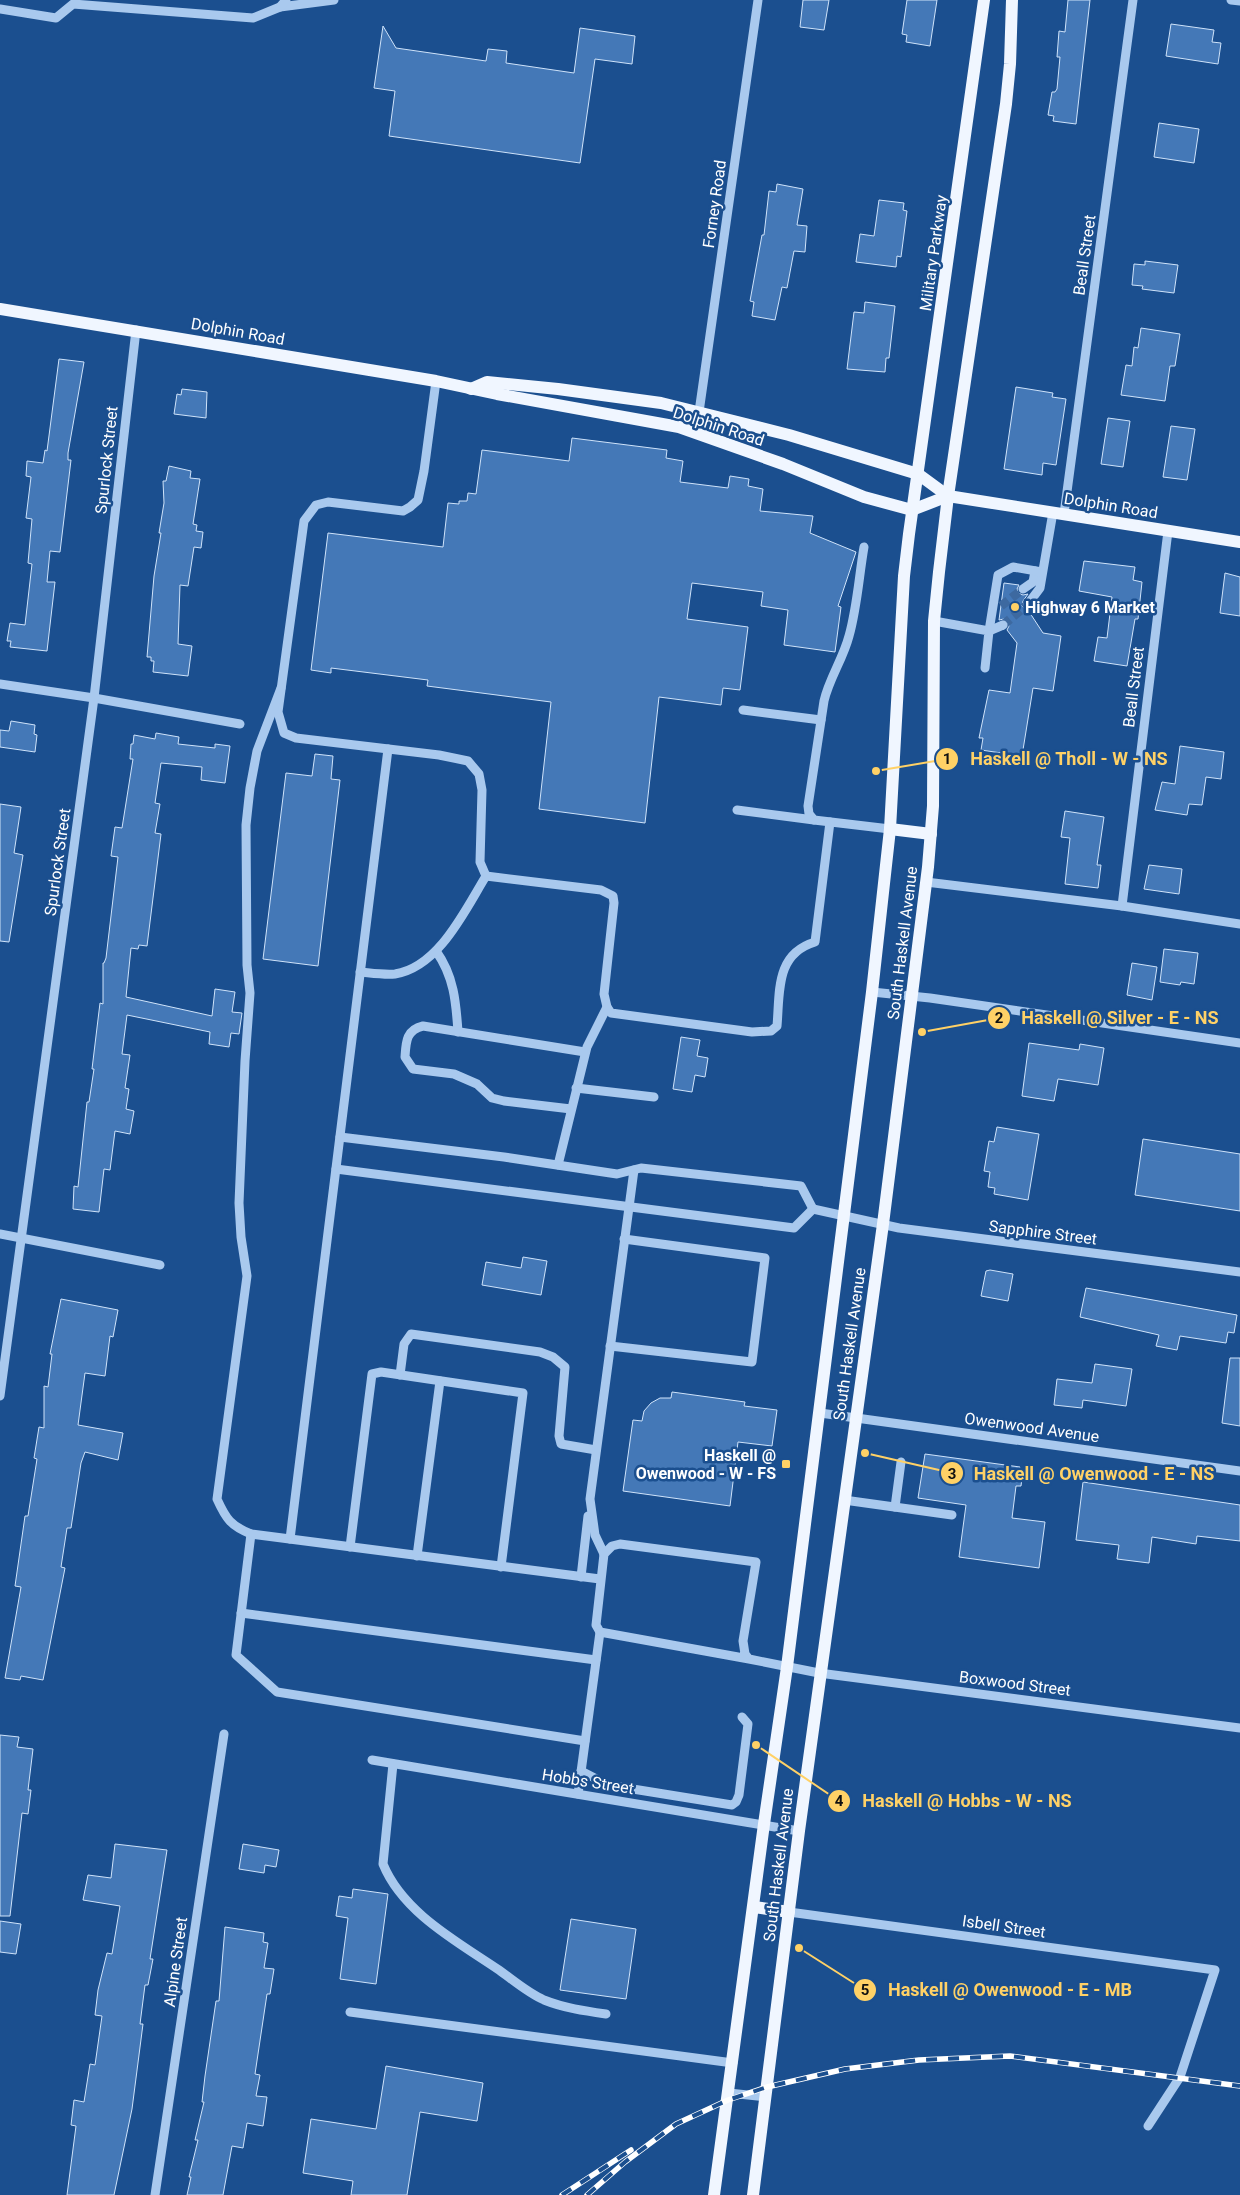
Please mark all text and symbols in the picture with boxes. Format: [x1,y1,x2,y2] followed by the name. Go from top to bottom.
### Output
[699,159,730,249] street label: Forney Road
[916,193,951,312] street label: Military Parkway
[1069,214,1100,297] street label: Beall Street
[190,314,286,349] street label: Dolphin Road
[671,403,767,450] street label: Dolphin Road
[91,405,122,515] street label: Spurlock Street
[1063,489,1159,522] street label: Dolphin Road
[1025,598,1155,617] place label: Highway 6 Market
[1009,601,1021,613] marker: Highway 6 Market
[1119,646,1148,728] street label: Beall Street
[935,742,1177,775] callout: Haskell @ Tholl - W - NS
[970,748,1168,769] text: Haskell @ Tholl - W - NS
[943,750,951,768] text: 1
[41,807,74,917] street label: Spurlock Street
[884,865,921,1021] street label: South Haskell Avenue
[987,1001,1229,1034] callout: Haskell @ Silver - E - NS
[1021,1007,1219,1028] text: Haskell @ Silver - E - NS
[995,1009,1004,1027] text: 2
[988,1216,1098,1249] street label: Sapphire Street
[829,1266,870,1422] street label: South Haskell Avenue
[963,1409,1101,1446] street label: Owenwood Avenue
[636,1446,776,1483] place label: Haskell @ Owenwood - W - FS
[939,1457,1225,1490] callout: Haskell @ Owenwood - E - NS
[780,1458,792,1470] marker: Haskell @ Owenwood - W - FS
[974,1463,1214,1484] text: Haskell @ Owenwood - E - NS
[948,1465,956,1483] text: 3
[958,1667,1072,1700] street label: Boxwood Street
[541,1765,635,1798] street label: Hobbs Street
[827,1784,1081,1817] callout: Haskell @ Hobbs - W - NS
[760,1787,797,1943] street label: South Haskell Avenue
[862,1790,1072,1811] text: Haskell @ Hobbs - W - NS
[835,1792,844,1810] text: 4
[961,1911,1047,1942] street label: Isbell Street
[160,1916,191,2008] street label: Alpine Street
[853,1974,1142,2007] callout: Haskell @ Owenwood - E - MB
[888,1979,1132,2000] text: Haskell @ Owenwood - E - MB
[861,1981,869,1999] text: 5

